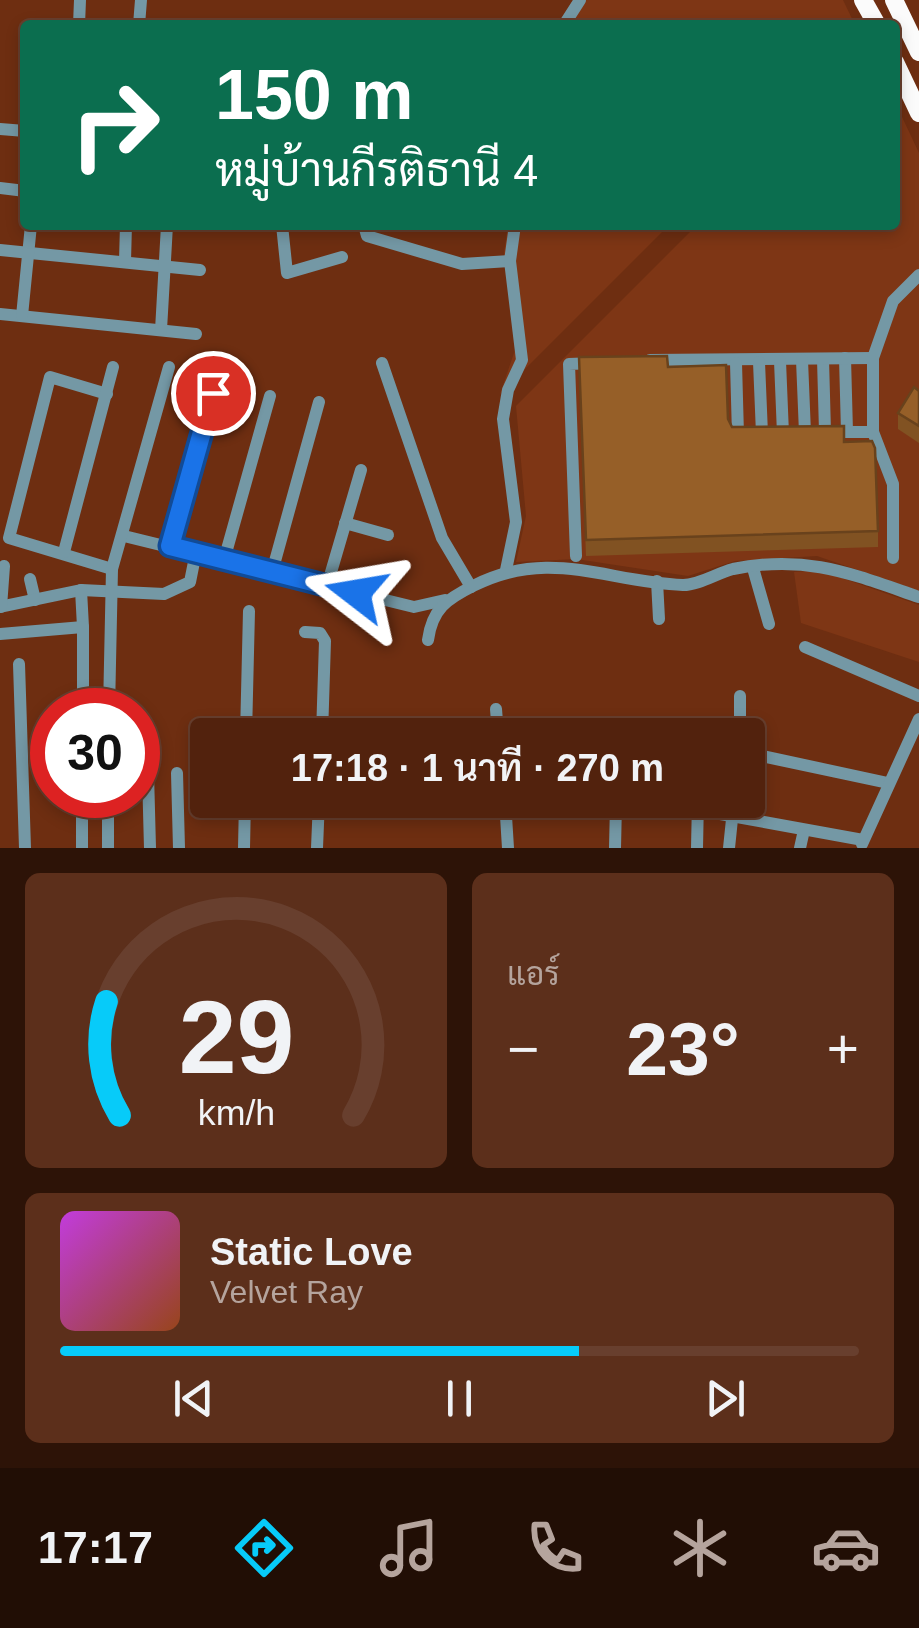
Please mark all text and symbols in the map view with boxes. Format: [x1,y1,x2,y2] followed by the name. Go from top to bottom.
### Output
[215,56,413,134] text: 150 m
[50,60,180,190] icon: right
[215,145,538,196] text: หมู่บ้านกีรติธานี 4
[171,351,256,436] pin
[186,366,241,421] icon: arrive
[304,541,408,645] position arrow
[30,688,160,818] speed limit sign: 30
[291,747,664,789] text: 17:18 · 1 นาที · 270 m
[507,956,560,992] text: แอร์
[178,979,294,1095] text: 29
[626,1007,740,1091] text: 23°
[507,1018,539,1080] text: −
[827,1018,859,1080] text: +
[197,1093,275,1133] text: km/h
[210,1231,413,1273] text: Static Love
[210,1274,363,1310] text: Velvet Ray
[166,1371,221,1426] icon: previous
[432,1371,487,1426] icon: pause
[698,1371,753,1426] icon: next
[229,1513,299,1583] icon: directions
[374,1513,444,1583] icon: music
[520,1513,590,1583] icon: phone
[665,1513,735,1583] icon: climate
[811,1513,881,1583] icon: car
[38,1522,153,1573] text: 17:17

